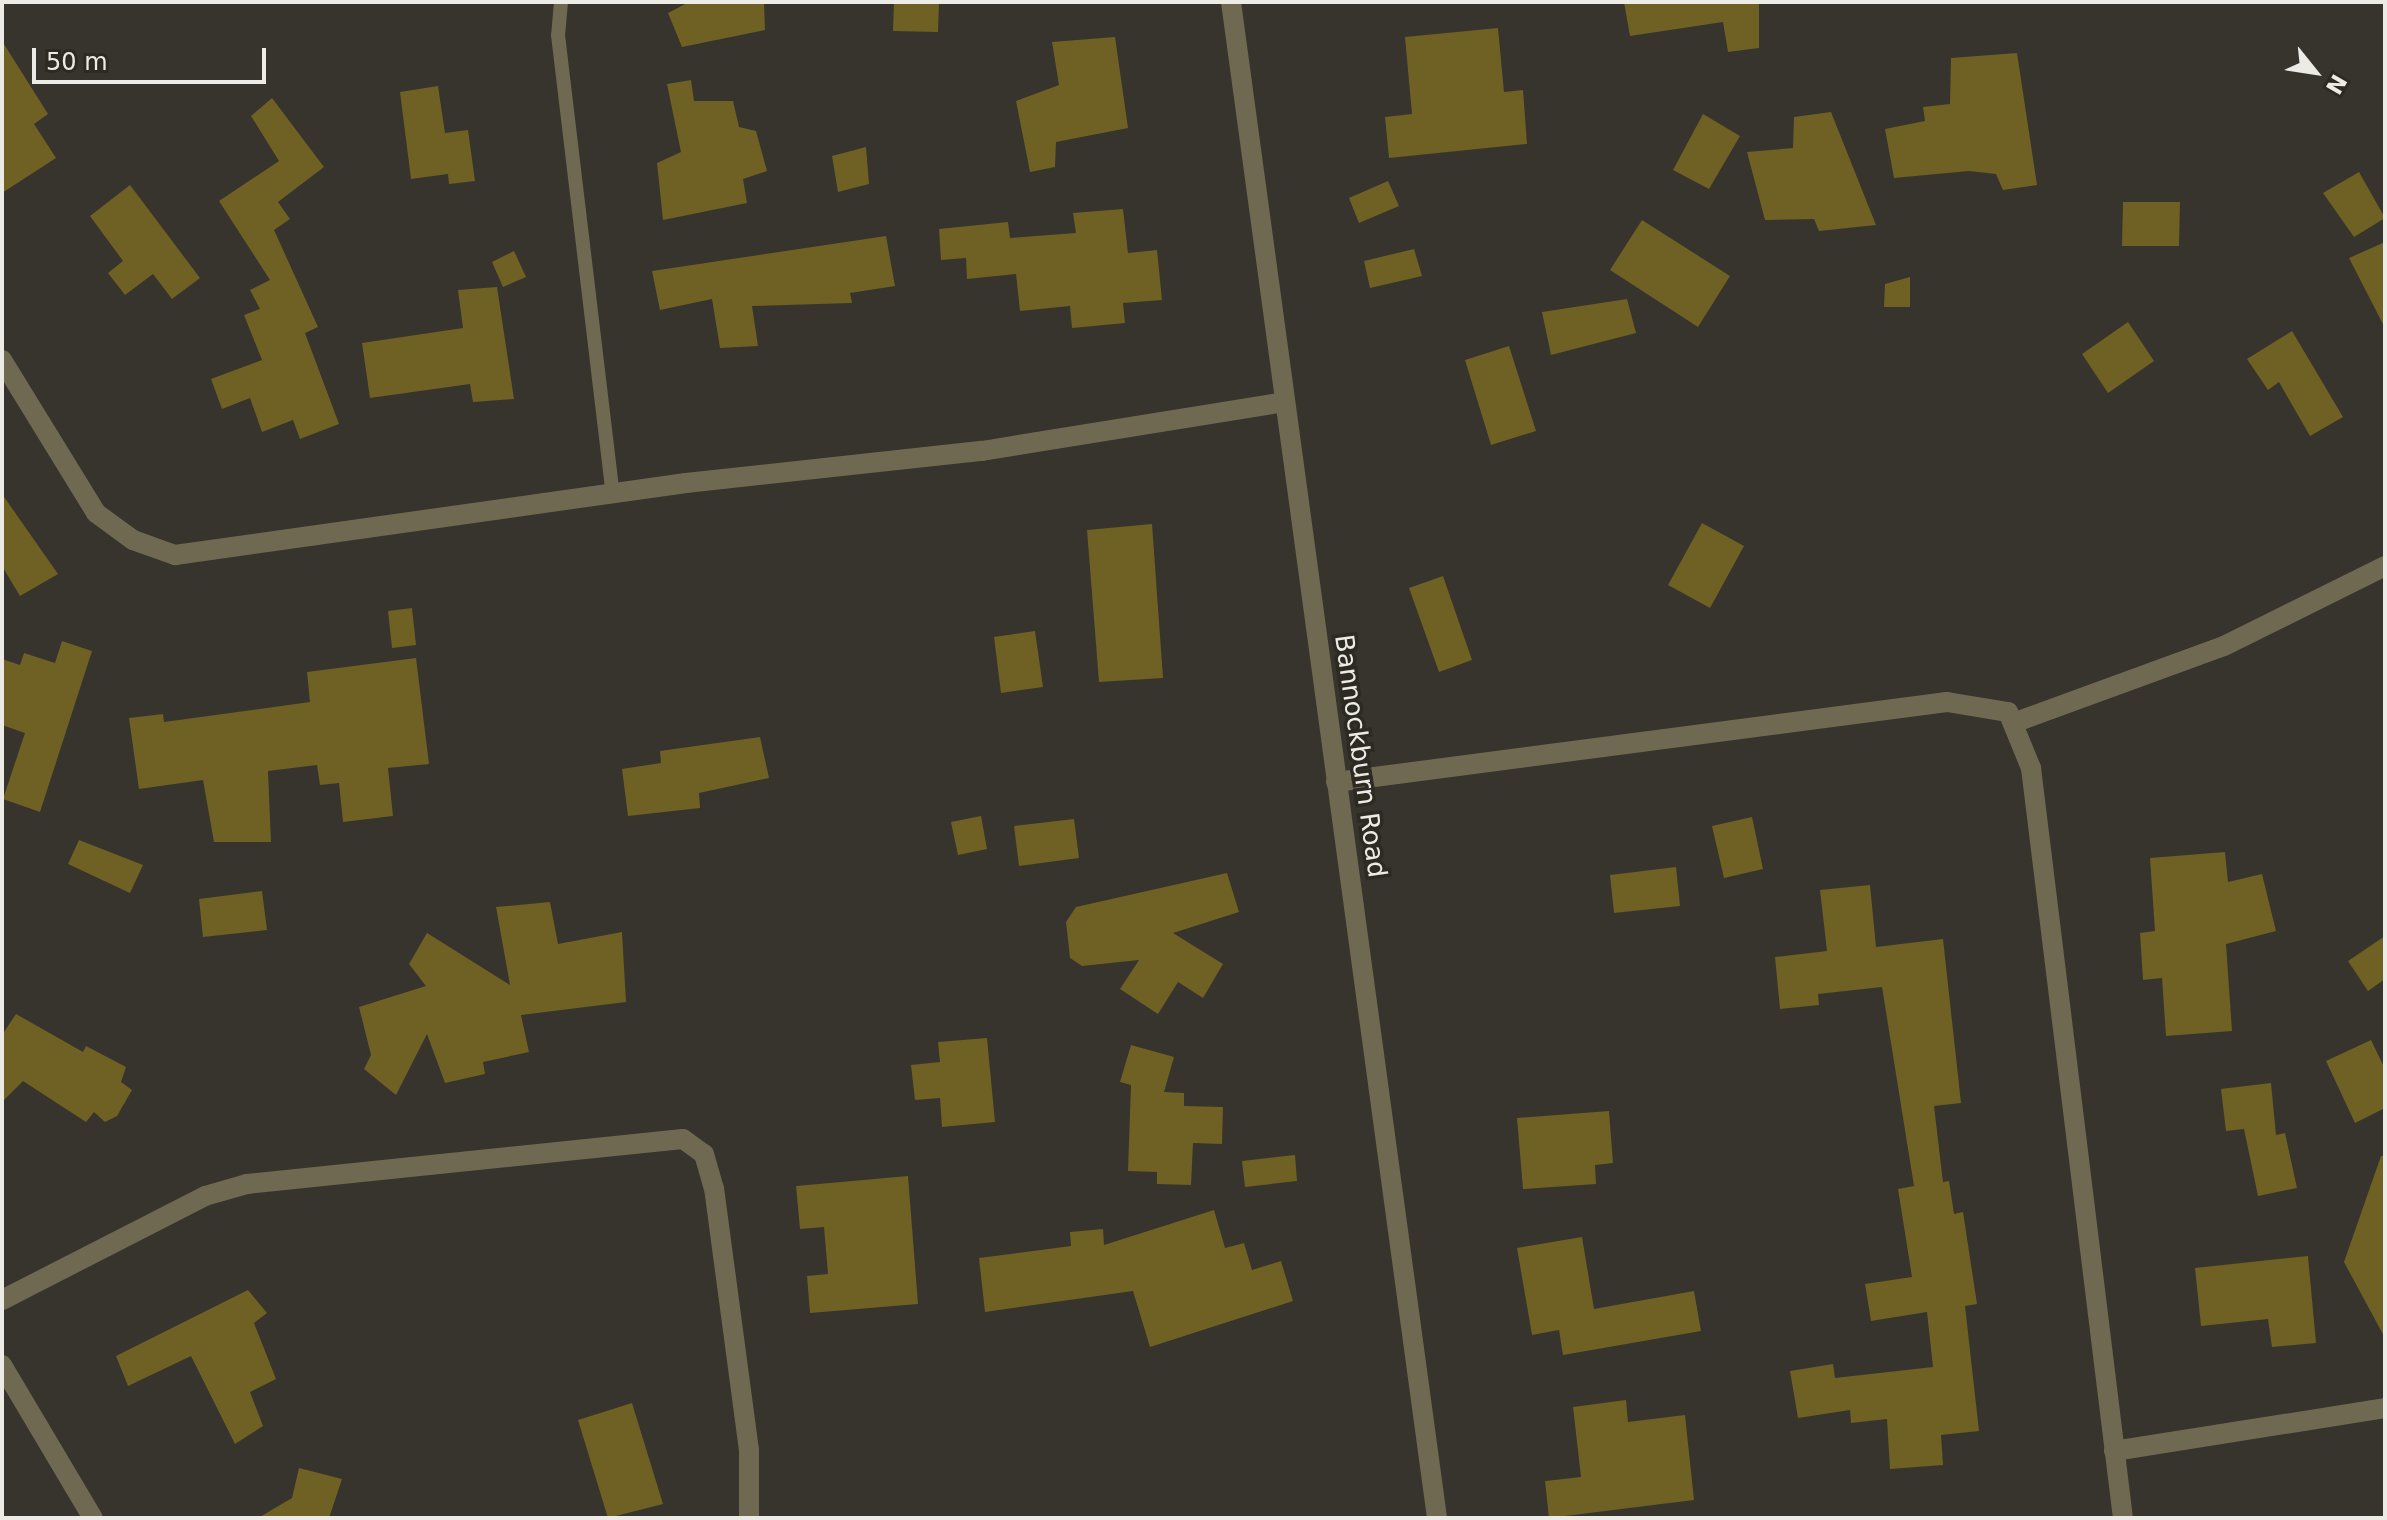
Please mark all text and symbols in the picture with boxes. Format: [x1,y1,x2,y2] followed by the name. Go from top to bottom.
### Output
[36,32,270,82] scale bar
[2275,32,2355,112] north arrow
[46,48,108,76] text: 50 m
[2321,70,2352,98] text: N
[1327,632,1393,880] street label: Bannockburn Road

